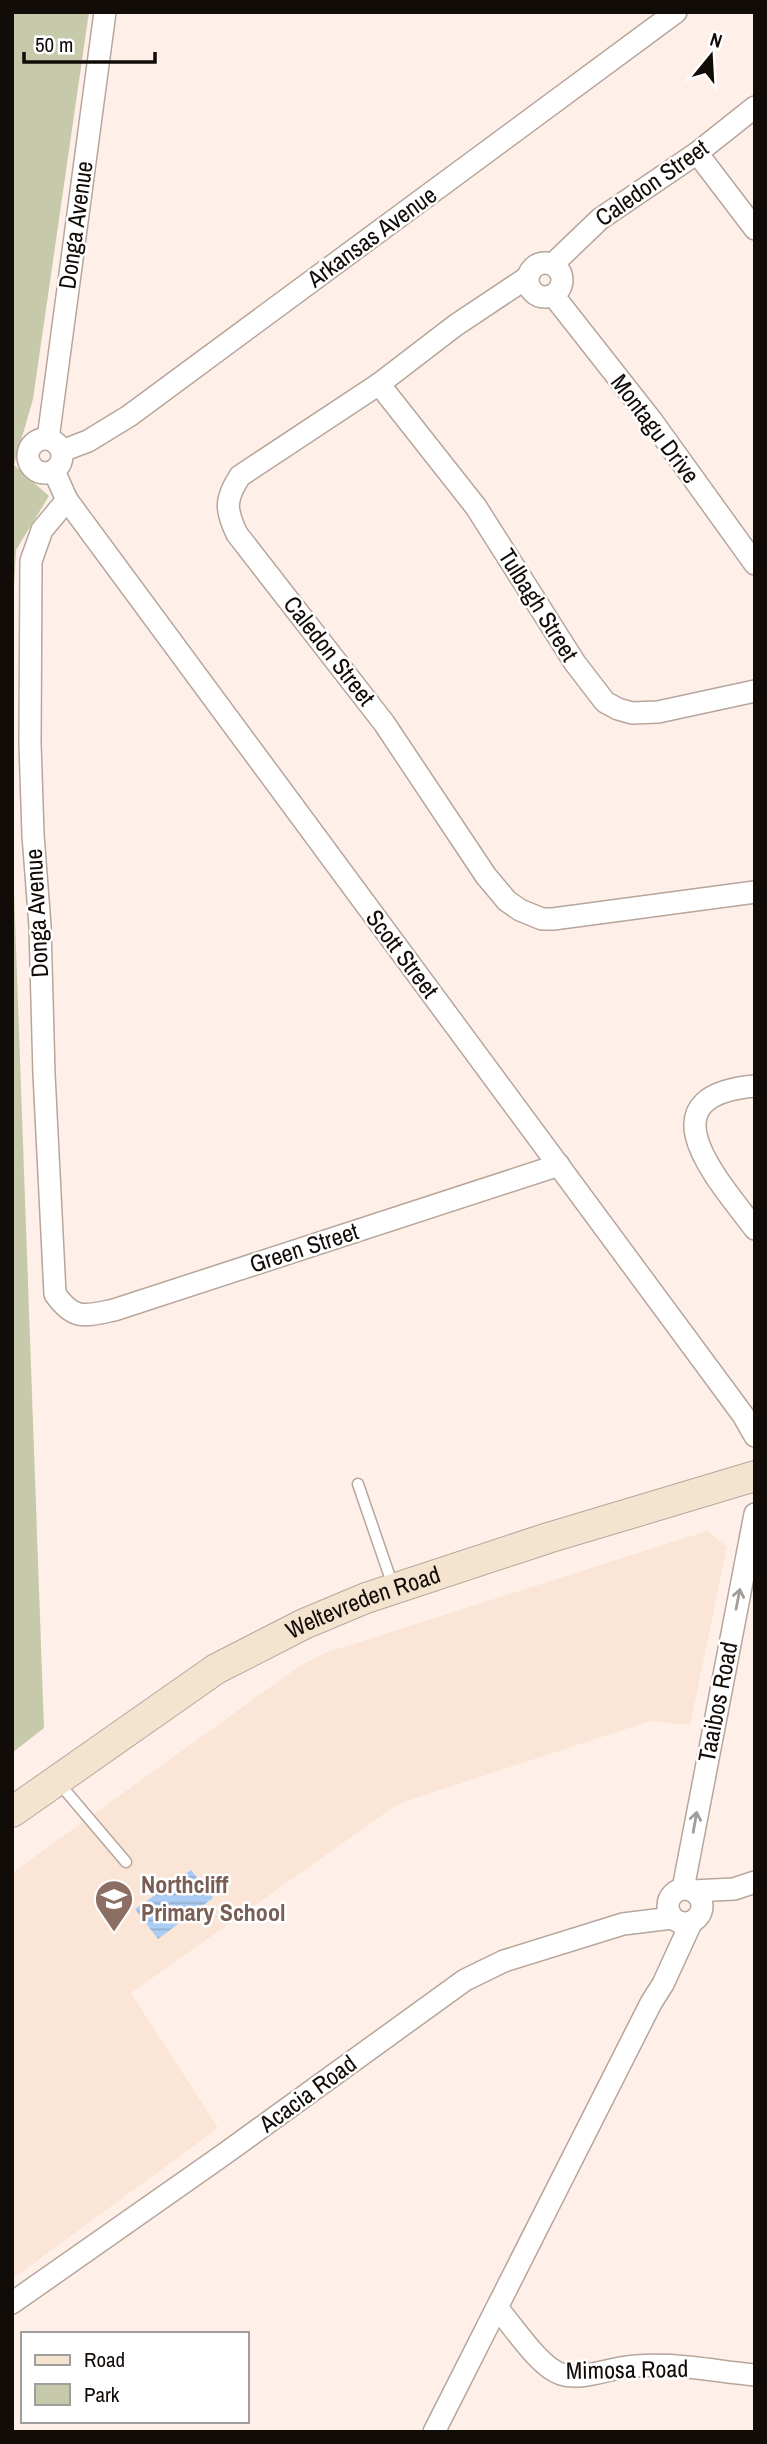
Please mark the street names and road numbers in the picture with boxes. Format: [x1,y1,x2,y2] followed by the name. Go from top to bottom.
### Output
[588,131,715,233] street label: Caledon Street
[50,159,100,291] street label: Donga Avenue
[299,178,443,295] street label: Arkansas Avenue
[604,367,707,490] street label: Montagu Drive
[492,542,586,667] street label: Tulbagh Street
[277,589,383,712] street label: Caledon Street
[17,848,55,978] street label: Donga Avenue
[359,903,447,1005] street label: Scott Street
[245,1214,363,1280] street label: Green Street
[280,1558,444,1646] street label: Weltevreden Road
[690,1639,744,1765] street label: Taaibos Road
[252,2047,362,2140] street label: Acacia Road
[565,2352,689,2386] street label: Mimosa Road

